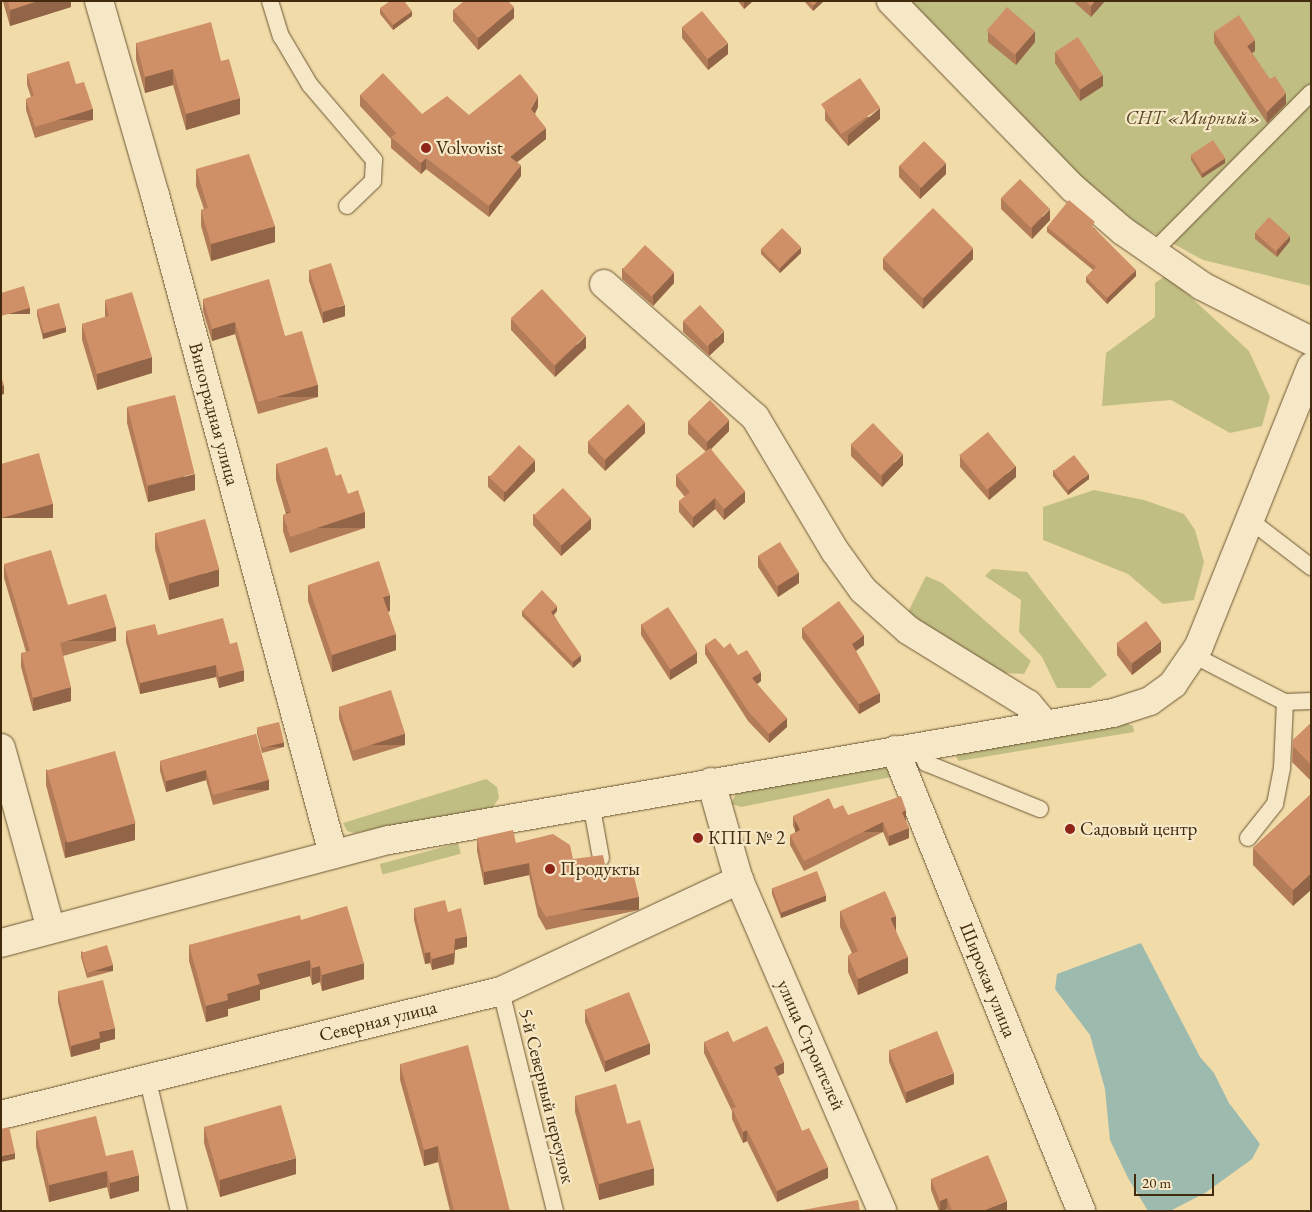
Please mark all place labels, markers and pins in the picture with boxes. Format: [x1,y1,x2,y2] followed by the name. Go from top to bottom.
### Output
[436,137,503,159] place label: Volvovist
[420,142,432,154] marker: Volvovist
[1080,818,1197,840] place label: Садовый центр
[1064,823,1076,835] marker: Садовый центр
[708,827,785,849] place label: КПП № 2
[692,832,704,844] marker: КПП № 2
[560,858,640,880] place label: Продукты
[544,863,556,875] marker: Продукты

